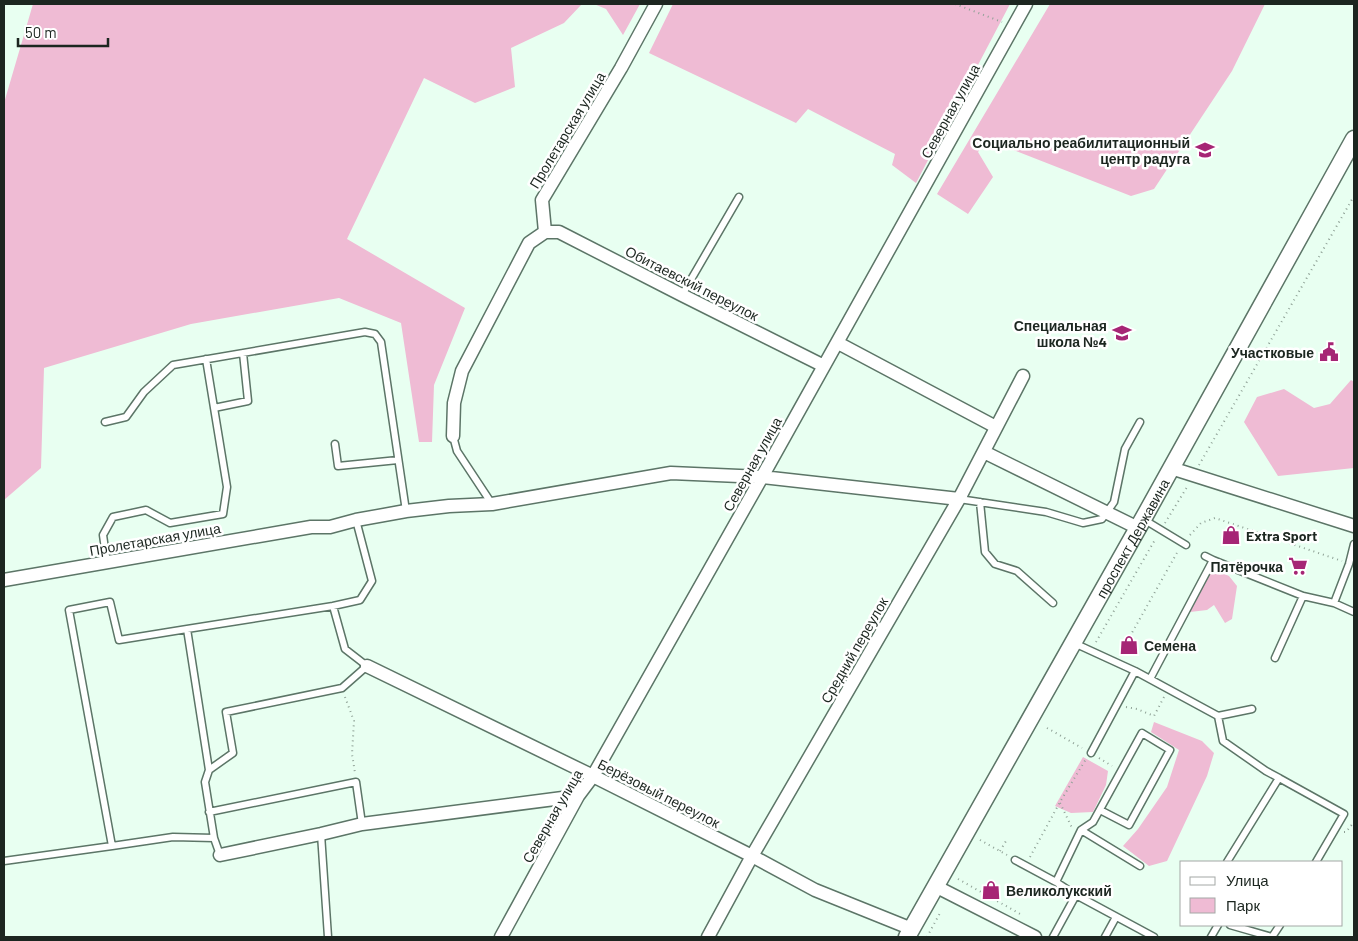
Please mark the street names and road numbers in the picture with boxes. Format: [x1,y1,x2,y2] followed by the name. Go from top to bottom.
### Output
[917,61,983,161] street label: Северная улица
[526,69,609,191] street label: Пролетарская улица
[623,242,762,324] street label: Обитаевский переулок
[719,414,785,514] street label: Северная улица
[1092,475,1172,601] street label: проспект Державина
[88,519,222,559] street label: Пролетарская улица
[817,593,892,706] street label: Средний переулок
[595,755,724,831] street label: Берёзовый переулок
[518,766,586,866] street label: Северная улица

